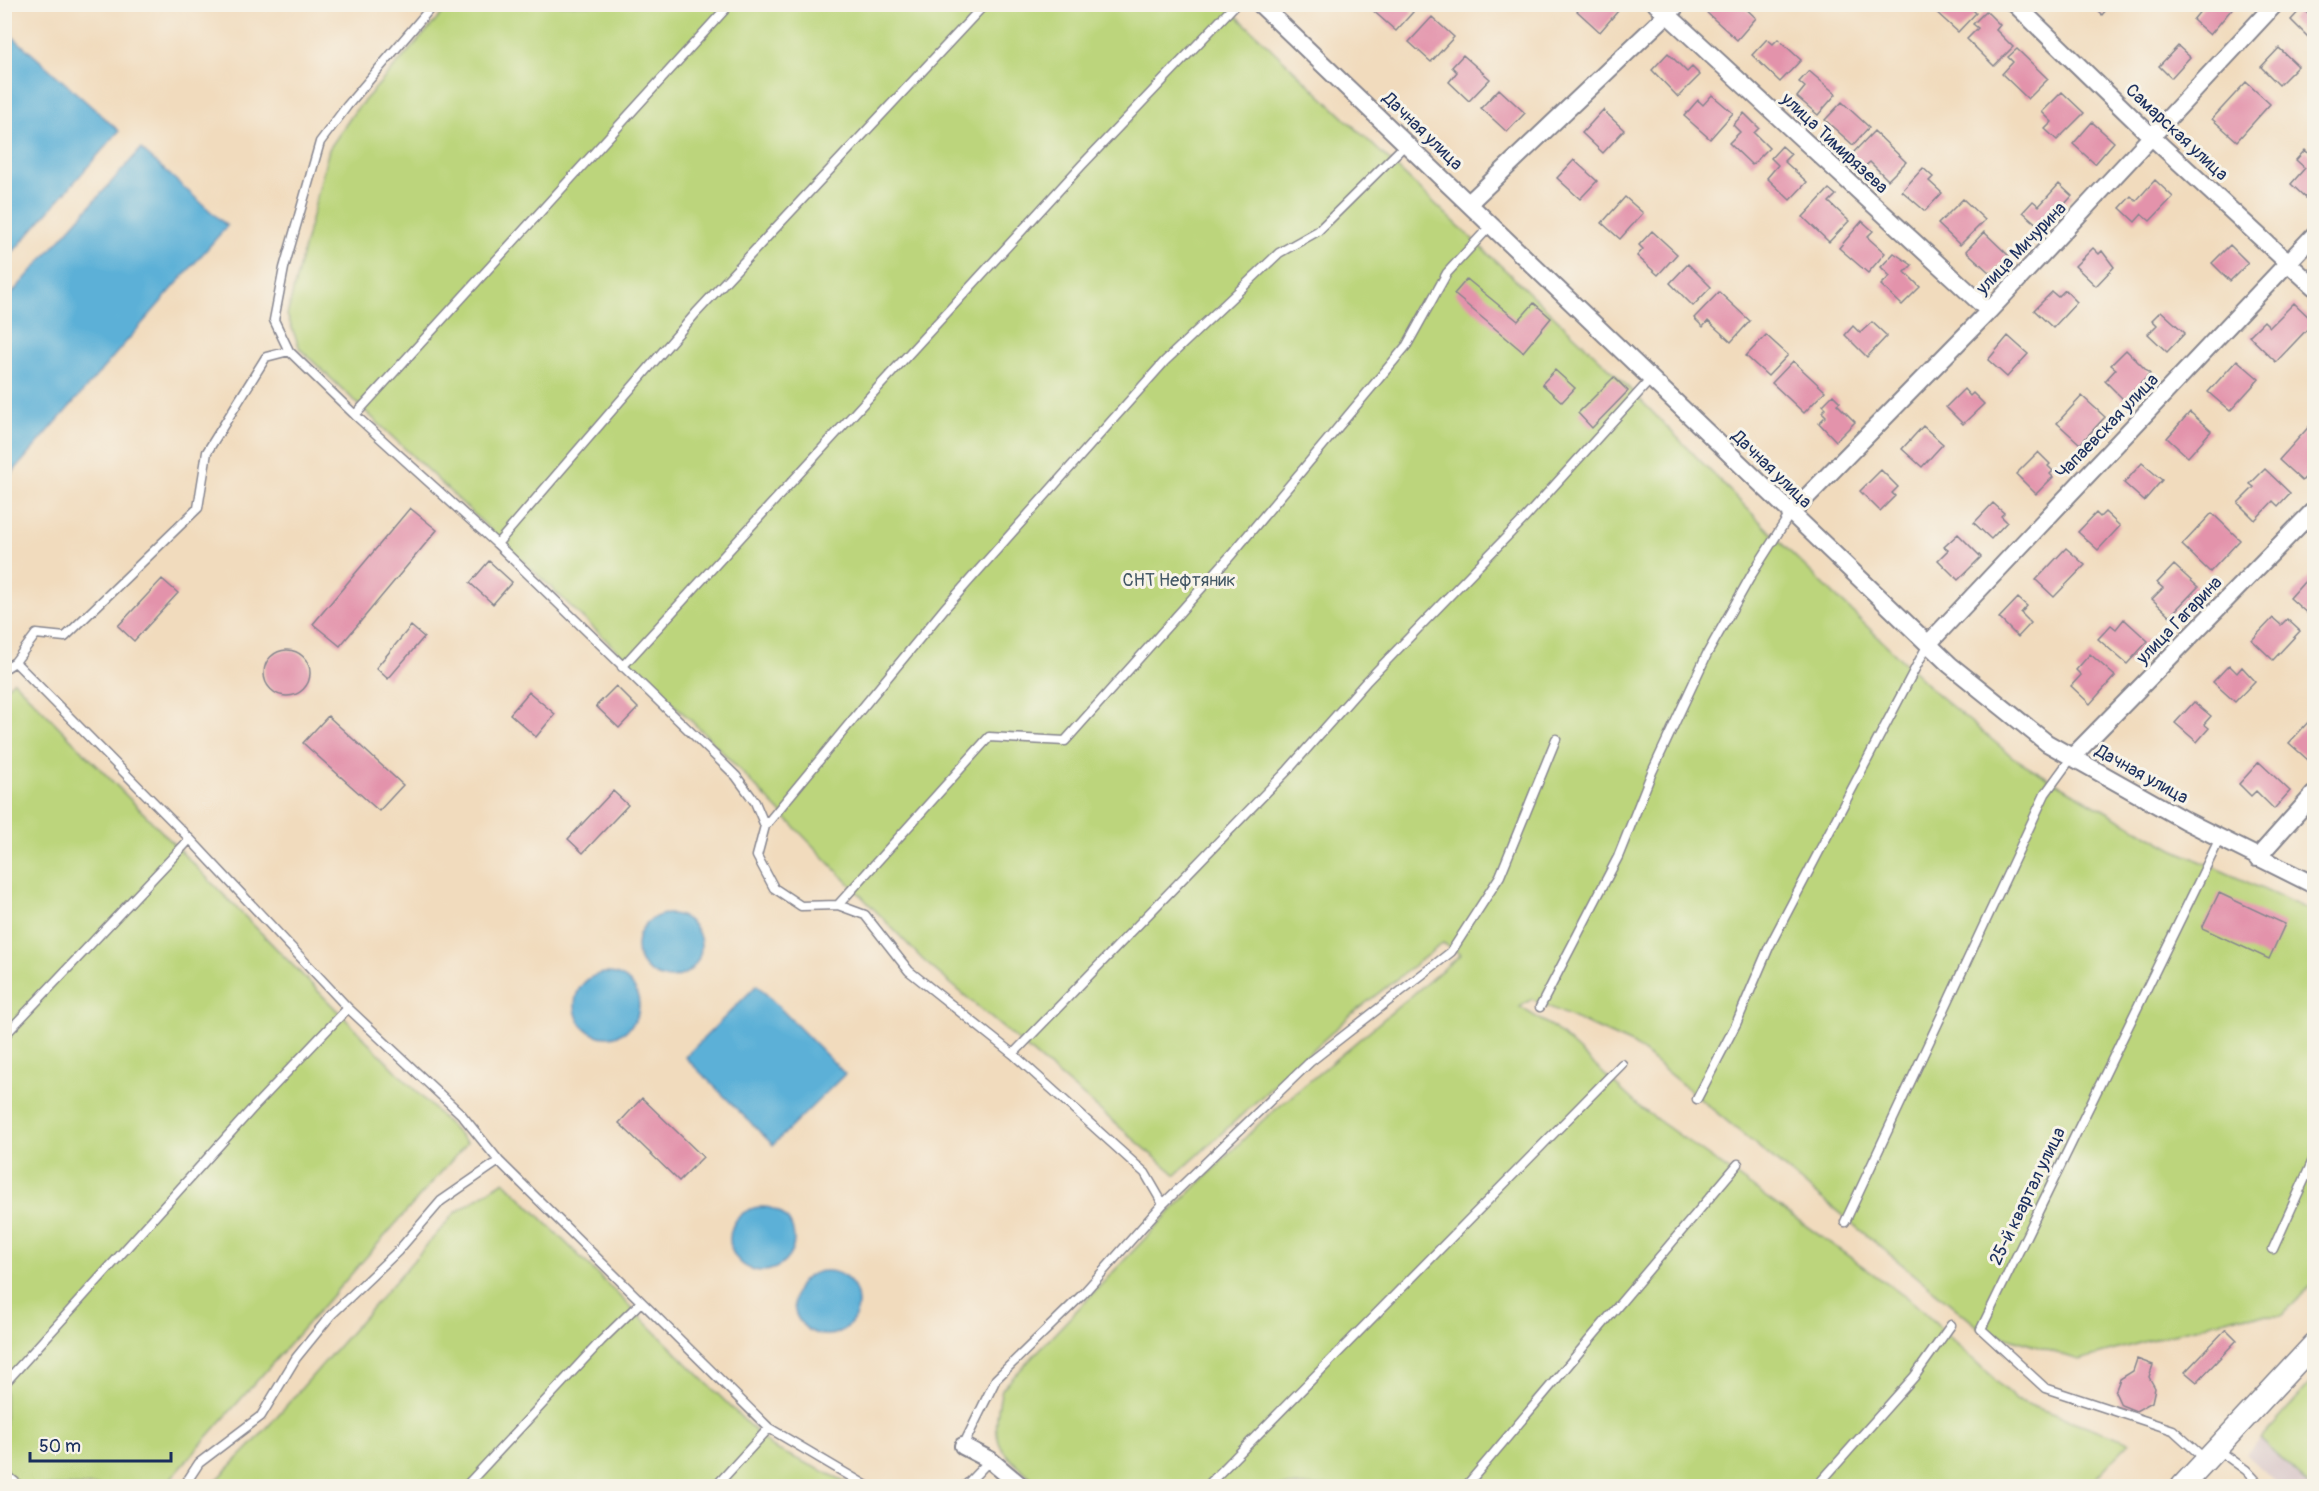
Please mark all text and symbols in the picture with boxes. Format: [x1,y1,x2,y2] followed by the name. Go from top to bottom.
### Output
[2120,79,2233,186] street label: Самарская улица
[1377,87,1468,175] street label: Дачная улица
[1775,87,1893,199] street label: улица Тимирязева
[1971,197,2071,300] street label: улица Мичурина
[2051,369,2164,484] street label: Чапаевская улица
[1726,425,1817,513] street label: Дачная улица
[1122,569,1236,592] park label: СНТ Нефтяник
[2131,571,2227,670] street label: улица Гагарина
[2090,739,2192,809] street label: Дачная улица
[1984,1123,2071,1269] street label: 25-й квартал улица
[30,1425,171,1463] scale bar
[39,1435,81,1458] text: 50 m

